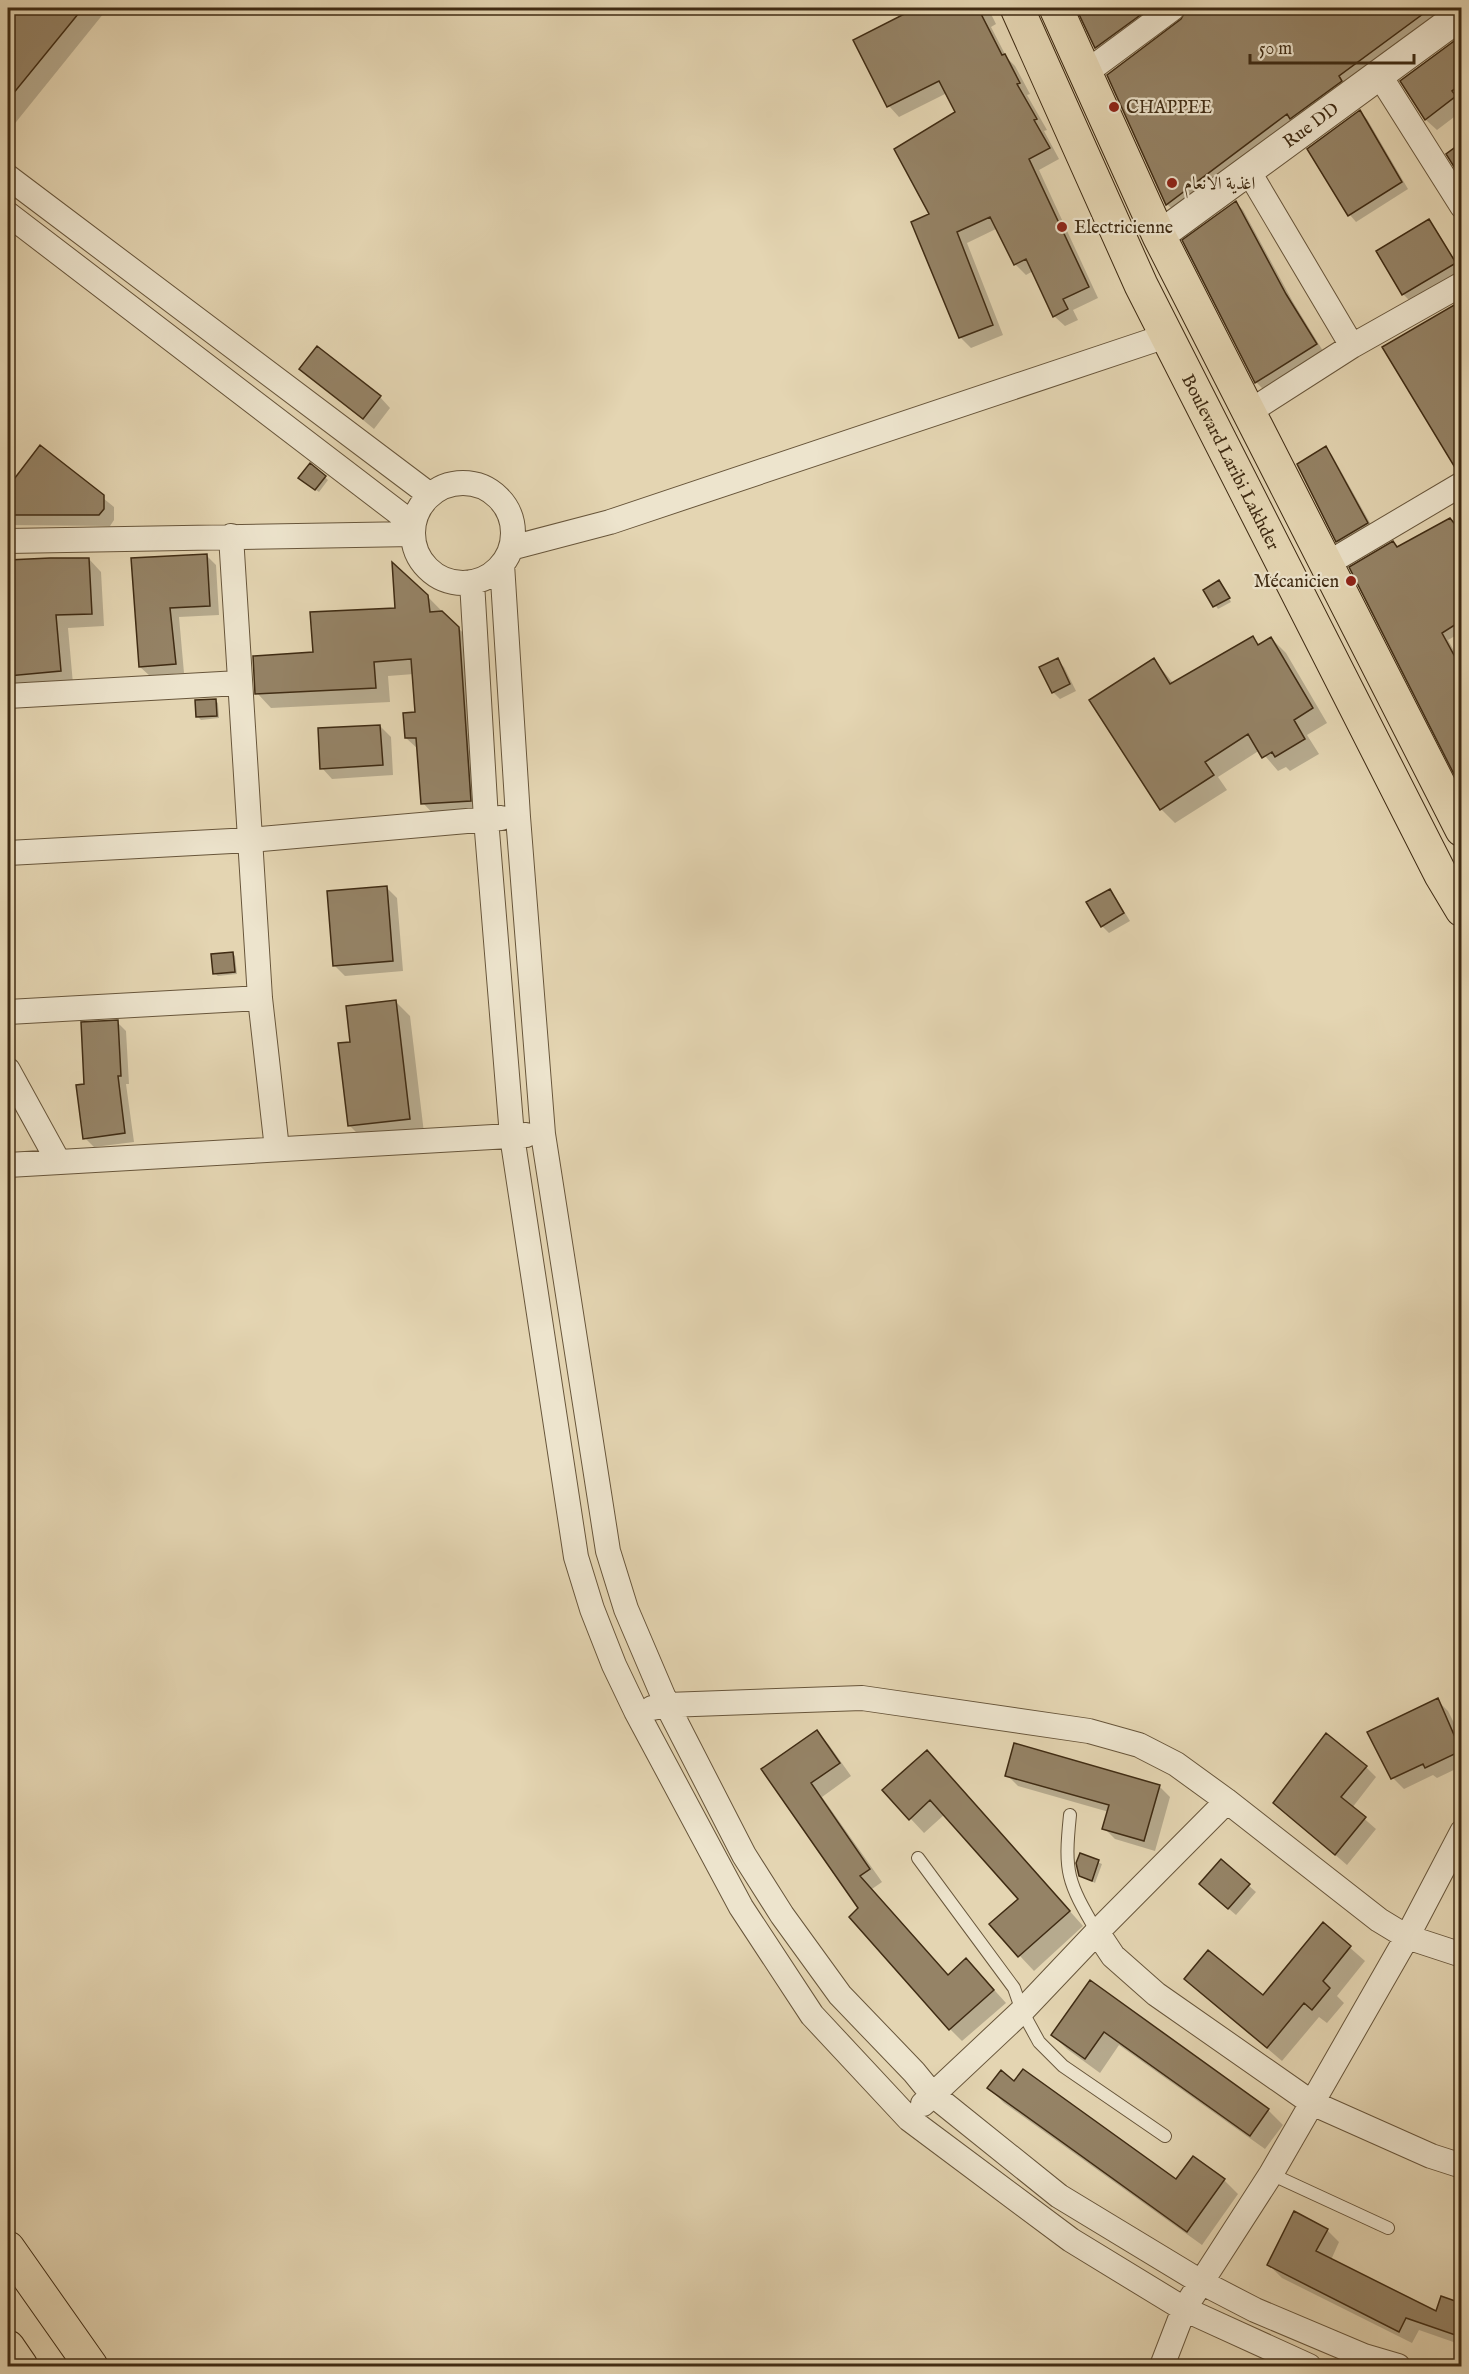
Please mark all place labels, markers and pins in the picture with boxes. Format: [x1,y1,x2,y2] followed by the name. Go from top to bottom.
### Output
[1126,97,1212,120] place label: CHAPPEE
[1107,100,1121,114] marker: CHAPPEE
[1184,173,1255,199] place label: اغذية الانعام
[1165,176,1179,190] marker: اغذية الانعام
[1074,217,1173,240] place label: Electricienne
[1055,220,1069,234] marker: Electricienne
[1254,571,1339,594] place label: Mécanicien
[1344,574,1358,588] marker: Mécanicien

